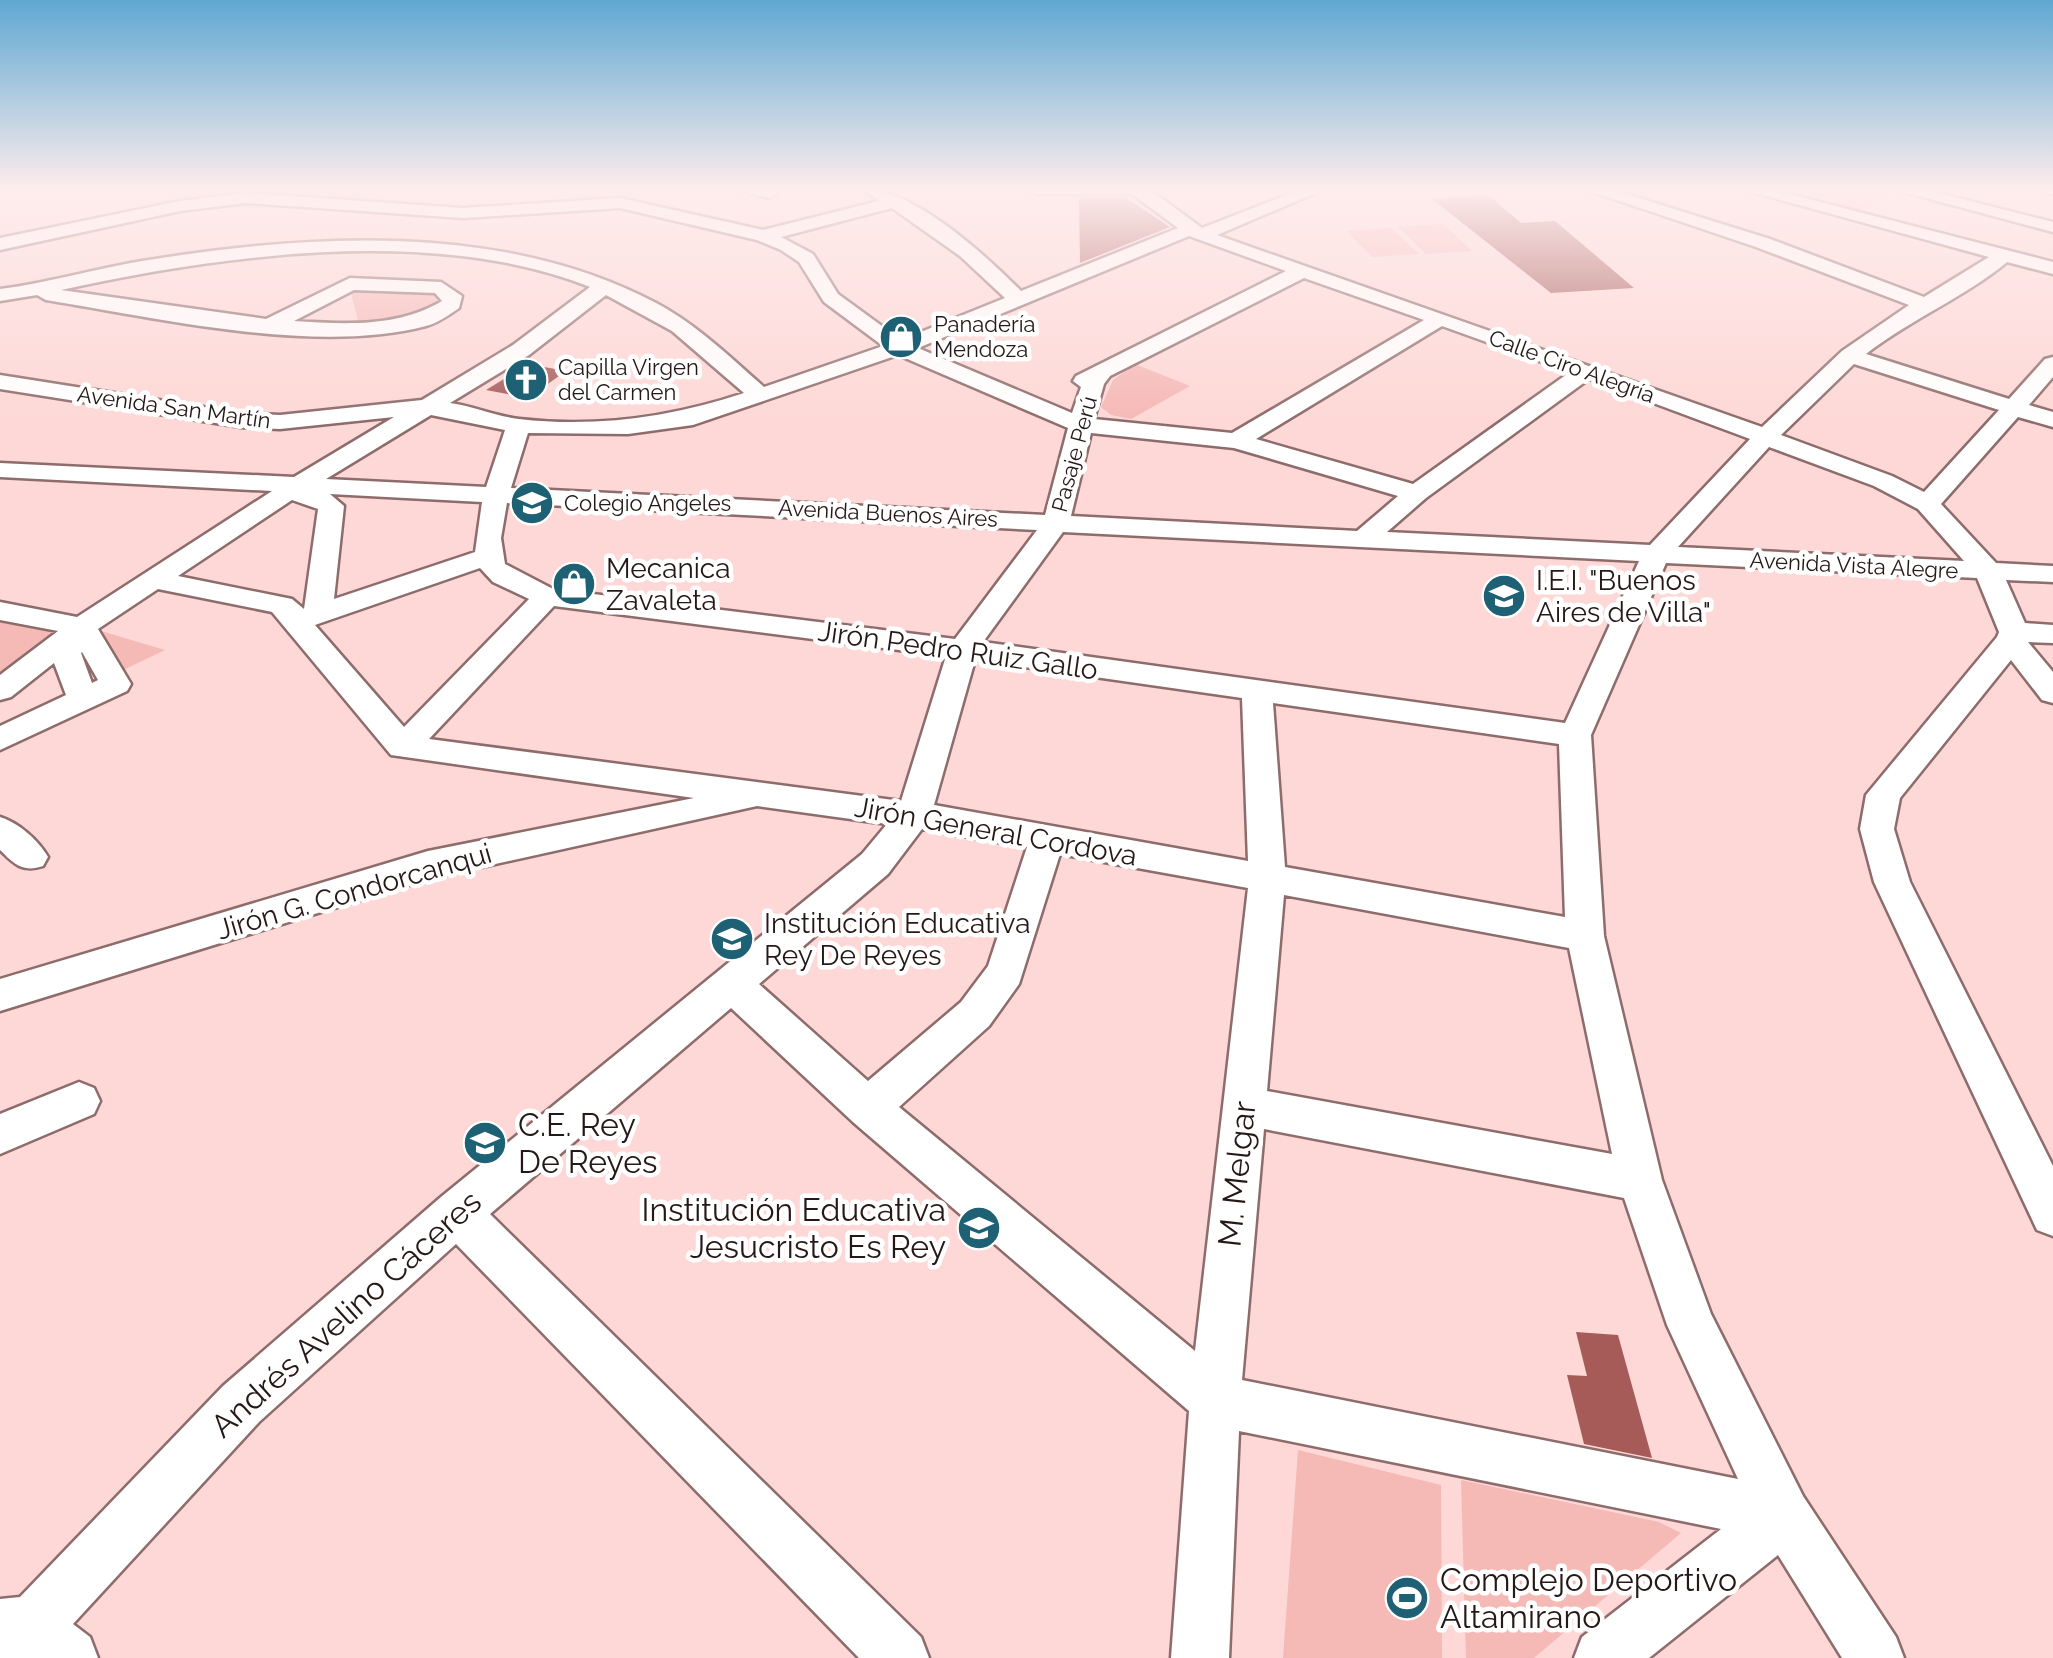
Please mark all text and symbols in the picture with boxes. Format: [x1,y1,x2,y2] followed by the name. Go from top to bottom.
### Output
[934,311,1035,362] place label: Panadería Mendoza
[878,314,924,360] shop icon: Panadería Mendoza
[1485,324,1659,408] street label: Calle Ciro Alegría
[558,354,699,405] place label: Capilla Virgen del Carmen
[503,357,549,403] church icon: Capilla Virgen del Carmen
[76,381,272,433] street label: Avenida San Martín
[1046,393,1102,515] street label: Pasaje Perú
[509,480,555,526] school or university icon: Colegio Angeles
[564,490,731,516] place label: Colegio Angeles
[777,494,999,532] street label: Avenida Buenos Aires
[1749,547,1959,583] street label: Avenida Vista Alegre
[606,552,730,617] place label: Mecanica Zavaleta
[551,561,597,607] shop icon: Mecanica Zavaleta
[1536,564,1711,629] place label: I.E.I. "Buenos Aires de Villa"
[1481,573,1527,619] school or university icon: I.E.I. "Buenos Aires de Villa"
[816,615,1100,686] street label: Jirón Pedro Ruiz Gallo
[852,790,1140,873] street label: Jirón General Cordova
[213,836,495,947] street label: Jirón G. Condorcanqui
[764,907,1030,972] place label: Institución Educativa Rey De Reyes
[709,916,755,962] school or university icon: Institución Educativa Rey De Reyes
[1210,1099,1263,1248] street label: M. Melgar
[518,1106,658,1180] place label: C.E. Rey De Reyes
[462,1120,508,1166] school or university icon: C.E. Rey De Reyes
[203,1183,488,1445] street label: Andrés Avelino Cáceres
[642,1191,946,1265] place label: Institución Educativa Jesucristo Es Rey
[956,1205,1002,1251] school or university icon: Institución Educativa Jesucristo Es Rey
[1440,1561,1737,1635] place label: Complejo Deportivo Altamirano
[1384,1575,1430,1621] sports icon: Complejo Deportivo Altamirano

